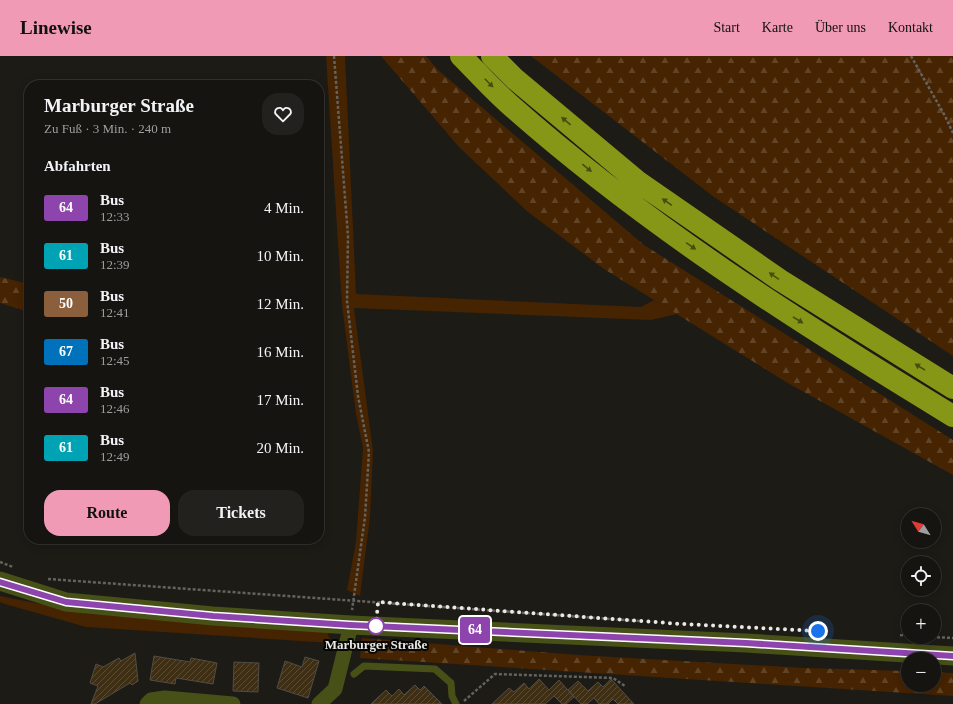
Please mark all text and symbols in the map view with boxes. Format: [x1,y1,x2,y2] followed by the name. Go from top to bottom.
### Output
[20,17,92,38] text: Linewise
[713,20,740,35] text: Start
[762,20,793,35] text: Karte
[815,20,866,35] text: Über uns
[888,20,933,35] text: Kontakt
[484,79,494,88] one-way arrow
[262,93,304,135] button: heart
[44,95,194,116] text: Marburger Straße
[560,117,571,126] one-way arrow
[44,121,171,136] text: Zu Fuß · 3 Min. · 240 m
[44,158,111,174] text: Abfahrten
[582,164,593,172] one-way arrow
[100,192,124,208] text: Bus
[662,198,673,206] one-way arrow
[59,200,73,215] text: 64
[264,200,304,216] text: 4 Min.
[100,209,130,224] text: 12:33
[100,240,124,256] text: Bus
[686,242,696,250] one-way arrow
[59,248,73,263] text: 61
[256,248,304,264] text: 10 Min.
[100,257,130,272] text: 12:39
[769,272,780,280] one-way arrow
[100,288,124,304] text: Bus
[59,296,73,311] text: 50
[256,296,304,312] text: 12 Min.
[100,305,130,320] text: 12:41
[792,316,804,323] one-way arrow
[100,336,124,352] text: Bus
[59,344,73,359] text: 67
[256,344,304,360] text: 16 Min.
[100,353,130,368] text: 12:45
[914,364,926,371] one-way arrow
[100,384,124,400] text: Bus
[59,392,73,407] text: 64
[256,392,304,408] text: 17 Min.
[100,401,130,416] text: 12:46
[100,432,124,448] text: Bus
[59,440,73,455] text: 61
[256,440,304,456] text: 20 Min.
[100,449,130,464] text: 12:49
[44,490,170,536] button: Route
[178,490,304,536] button: Tickets
[901,508,941,548] north arrow
[901,508,941,692] map controls
[901,556,941,596] button: locate
[901,604,941,644] button: +
[367,617,385,635] marker: Marburger Straße
[457,617,493,643] line badge: 64
[808,621,828,641] your location
[468,622,482,637] text: 64
[325,637,428,652] place label: Marburger Straße
[901,652,941,692] button: −

